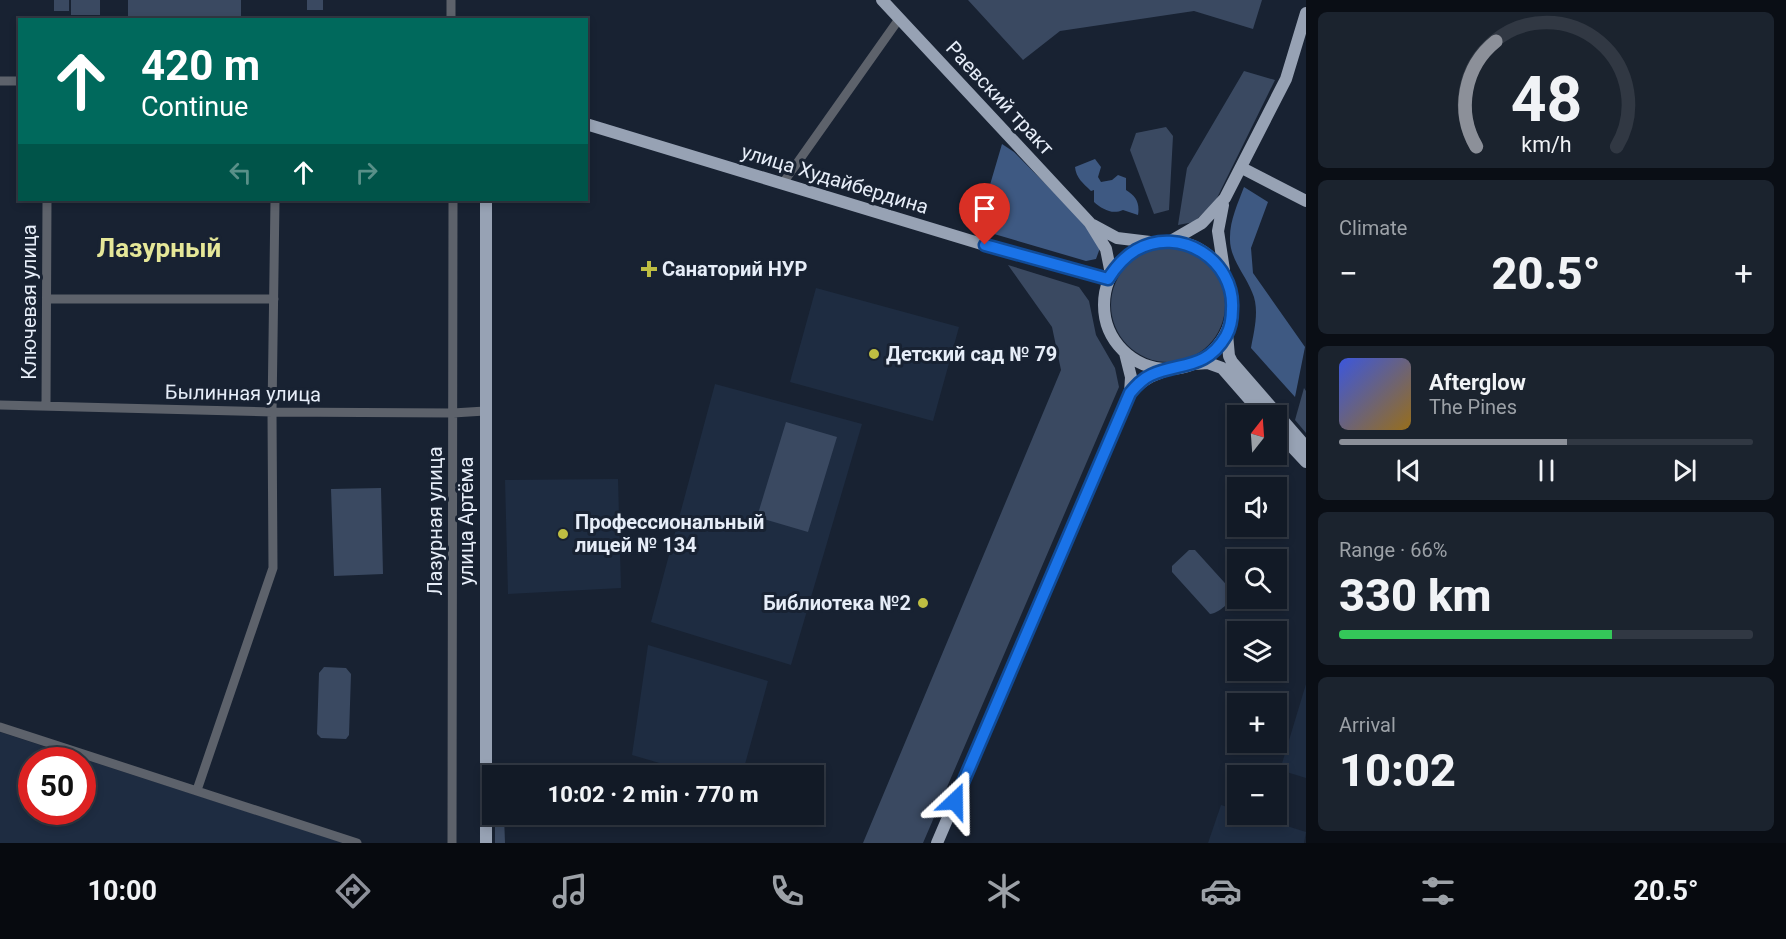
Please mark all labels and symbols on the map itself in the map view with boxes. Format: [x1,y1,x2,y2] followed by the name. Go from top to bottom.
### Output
[941,36,1059,160] street label: Раевский тракт
[739,139,931,219] street label: улица Худайбердина
[959,183,1010,245] pin
[17,224,41,380] street label: Ключевая улица
[97,233,221,263] district label: Лазурный
[662,257,807,281] place label: Санаторий НУР
[640,260,658,278] marker: Санаторий НУР
[886,342,1057,366] place label: Детский сад № 79
[867,347,881,361] marker: Детский сад № 79
[165,380,321,406] street label: Былинная улица
[1227,405,1287,465] north arrow
[423,446,447,596] street label: Лазурная улица
[454,457,478,585] street label: улица Артёма
[575,510,764,557] place label: Профессиональный лицей № 134
[556,527,570,541] marker: Профессиональный лицей № 134
[763,591,911,615] place label: Библиотека №2
[916,596,930,610] marker: Библиотека №2
[18,747,96,825] speed limit sign: 50
[923,769,987,833] position arrow

